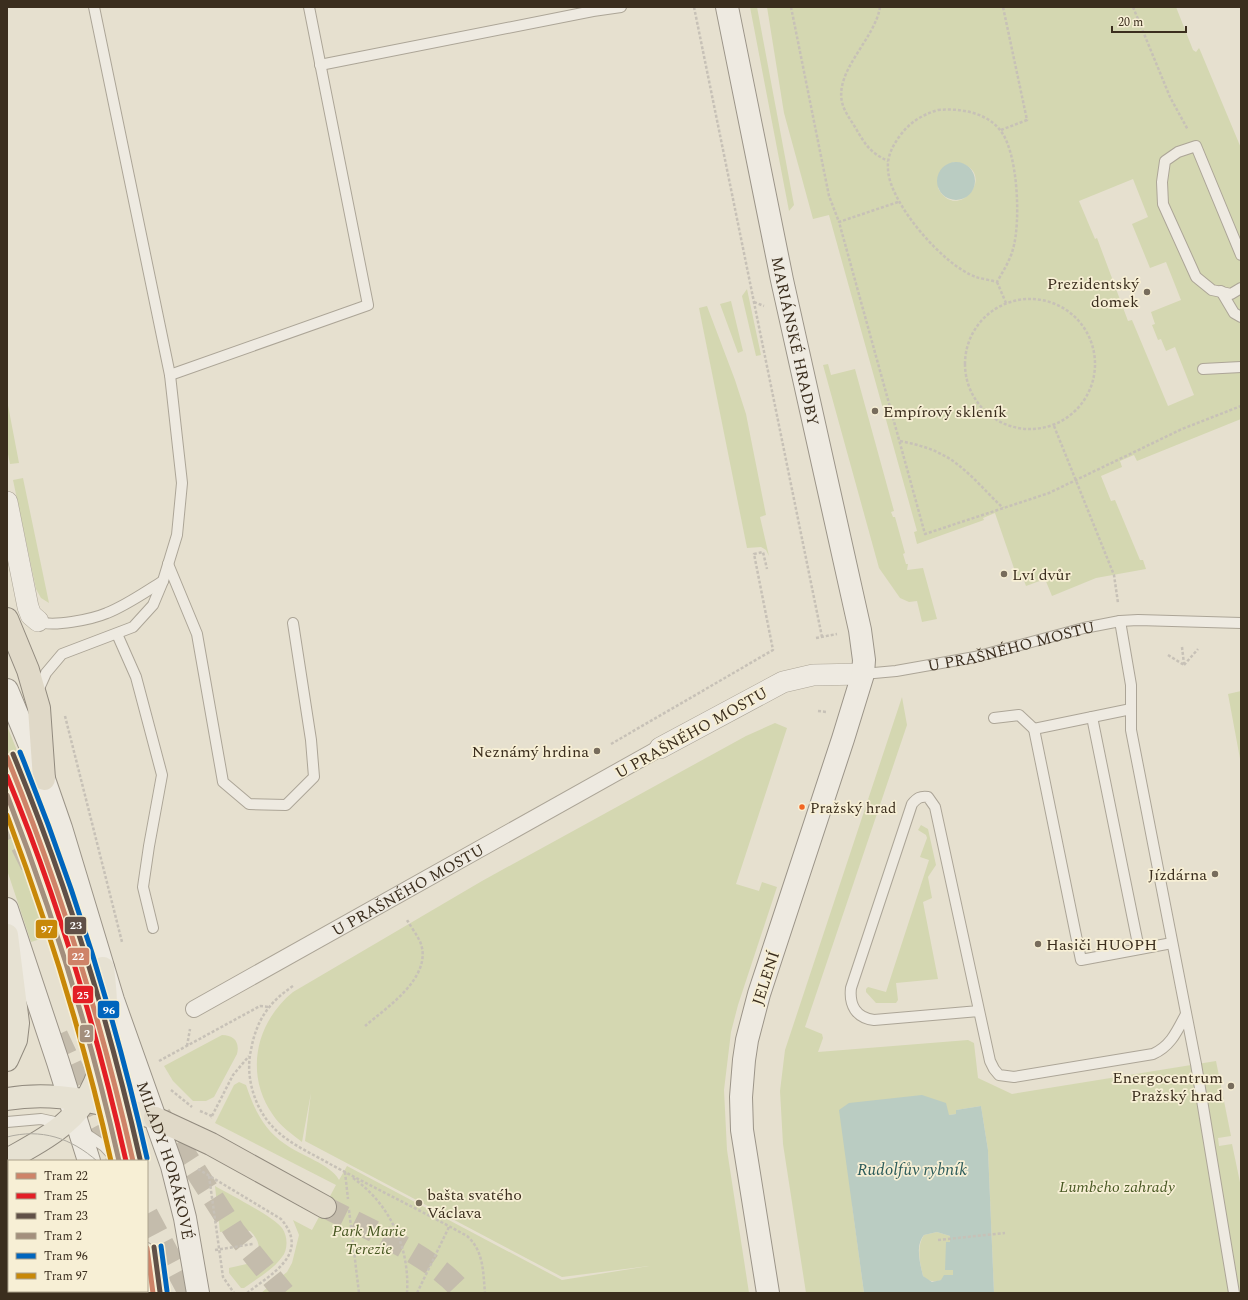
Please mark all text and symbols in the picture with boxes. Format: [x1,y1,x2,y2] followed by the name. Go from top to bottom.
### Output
[1112,8,1186,34] scale bar
[1118,13,1143,32] text: 20 m
[765,254,825,428] street label: MARIÁNSKÉ HRADBY
[1047,272,1140,314] place label: Prezidentský domek
[1142,287,1152,297] marker: Prezidentský domek
[883,400,1007,424] place label: Empírový skleník
[870,406,880,416] marker: Empírový skleník
[1012,563,1071,587] place label: Lví dvůr
[999,569,1009,579] marker: Lví dvůr
[926,615,1097,678] street label: U PRAŠNÉHO MOSTU
[611,681,772,785] street label: U PRAŠNÉHO MOSTU
[472,740,589,764] place label: Neznámý hrdina
[592,746,602,756] marker: Neznámý hrdina
[810,797,896,820] place label: Pražský hrad
[797,802,807,812] marker: Pražský hrad
[327,838,489,943] street label: U PRAŠNÉHO MOSTU
[1148,863,1207,887] place label: Jízdárna
[1210,869,1220,879] marker: Jízdárna
[64,916,87,935] line badge: 23
[70,917,82,934] text: 23
[35,919,58,939] line badge: 97
[41,921,53,938] text: 97
[1046,933,1157,957] place label: Hasiči HUOPH
[1033,939,1043,949] marker: Hasiči HUOPH
[67,947,90,966] line badge: 22
[72,948,84,965] text: 22
[746,948,786,1009] street label: JELENÍ
[72,985,94,1004] line badge: 25
[77,987,89,1004] text: 25
[97,1000,120,1019] line badge: 96
[103,1002,115,1019] text: 96
[79,1024,94,1043] line badge: 2
[84,1025,90,1042] text: 2
[1112,1066,1223,1108] place label: Energocentrum Pražský hrad
[130,1078,200,1242] street label: MILADY HORÁKOVÉ
[1226,1081,1236,1091] marker: Energocentrum Pražský hrad
[857,1157,967,1183] water label: Rudolfův rybník
[8,1160,148,1292] legend
[44,1167,88,1186] text: Tram 22
[1059,1175,1175,1199] park label: Lumbeho zahrady
[427,1183,522,1225] place label: bašta svatého Václava
[44,1187,88,1206] text: Tram 25
[414,1198,424,1208] marker: bašta svatého Václava
[44,1207,88,1226] text: Tram 23
[332,1219,406,1261] park label: Park Marie Terezie
[44,1227,82,1246] text: Tram 2
[44,1247,88,1266] text: Tram 96
[44,1267,88,1286] text: Tram 97

